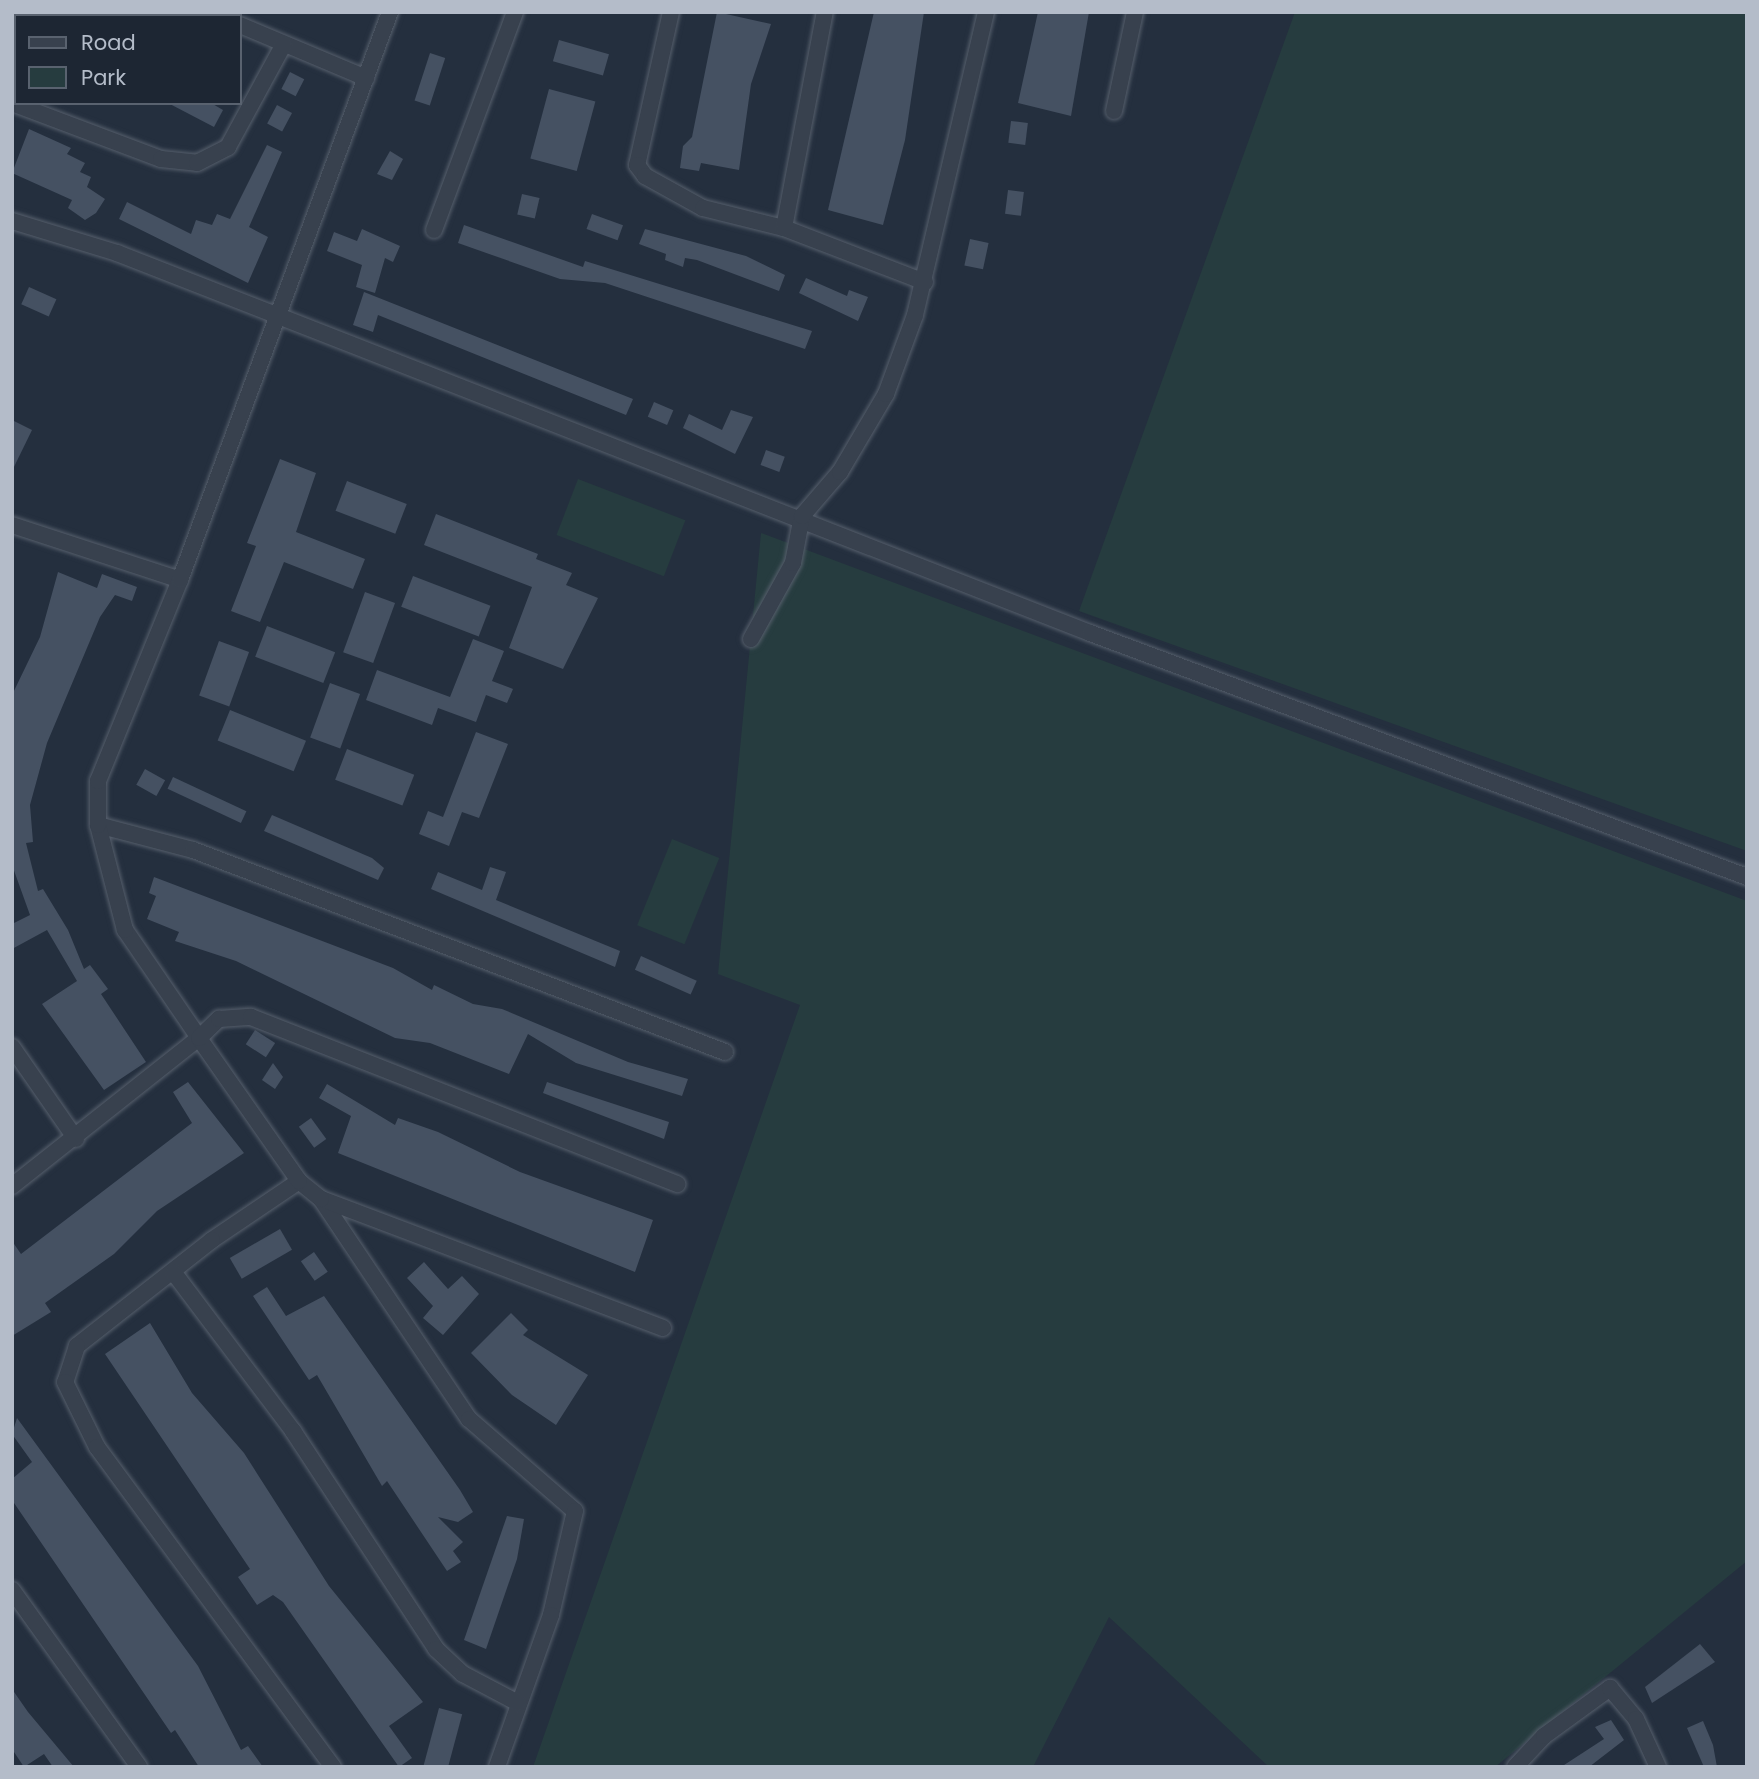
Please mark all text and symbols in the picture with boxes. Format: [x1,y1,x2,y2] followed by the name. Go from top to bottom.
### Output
[14,14,242,105] legend
[81,28,136,57] text: Road
[81,63,126,92] text: Park

